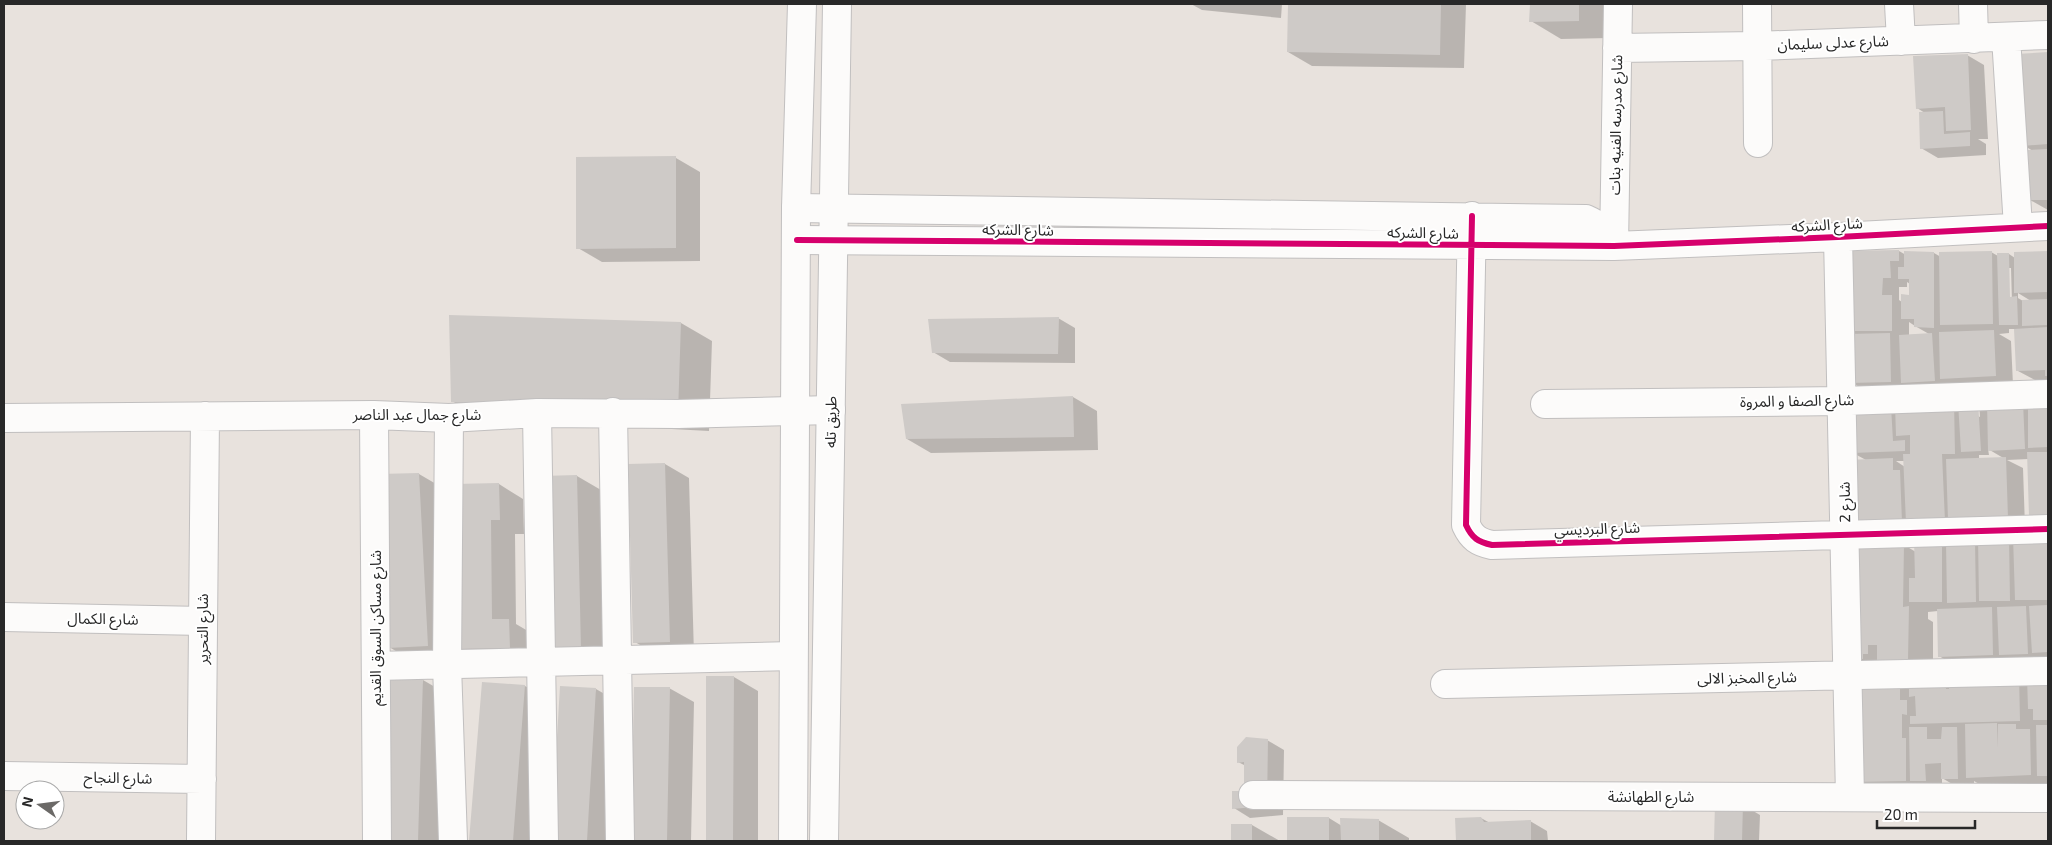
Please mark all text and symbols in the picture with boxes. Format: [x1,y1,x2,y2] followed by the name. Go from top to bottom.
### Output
[1777,31,1889,57] street label: شارع عدلى سليمان
[1605,54,1629,196] street label: شارع مدرسه الفنيه بنات
[1791,213,1864,239] street label: شارع الشركه
[982,219,1054,243] street label: شارع الشركه
[1387,222,1459,246] street label: شارع الشركه
[1740,390,1855,414] street label: شارع الصفا و المروة
[821,396,841,448] street label: طريق تله
[352,405,482,427] street label: شارع جمال عبد الناصر
[1835,481,1857,523] street label: شارع 2
[1554,517,1641,542] street label: شارع البرديسي
[366,550,388,706] street label: شارع مساكن السوق القديم
[193,593,215,666] street label: شارع التحرير
[67,608,139,632] street label: شارع الكمال
[1697,667,1797,691] street label: شارع المخبز الالى
[83,767,153,791] street label: شارع النجاح
[15,780,65,830] north arrow
[1608,787,1695,809] street label: شارع الطهانشة
[17,795,36,809] text: N
[1877,798,1974,830] scale bar
[1884,805,1918,823] text: 20 m

